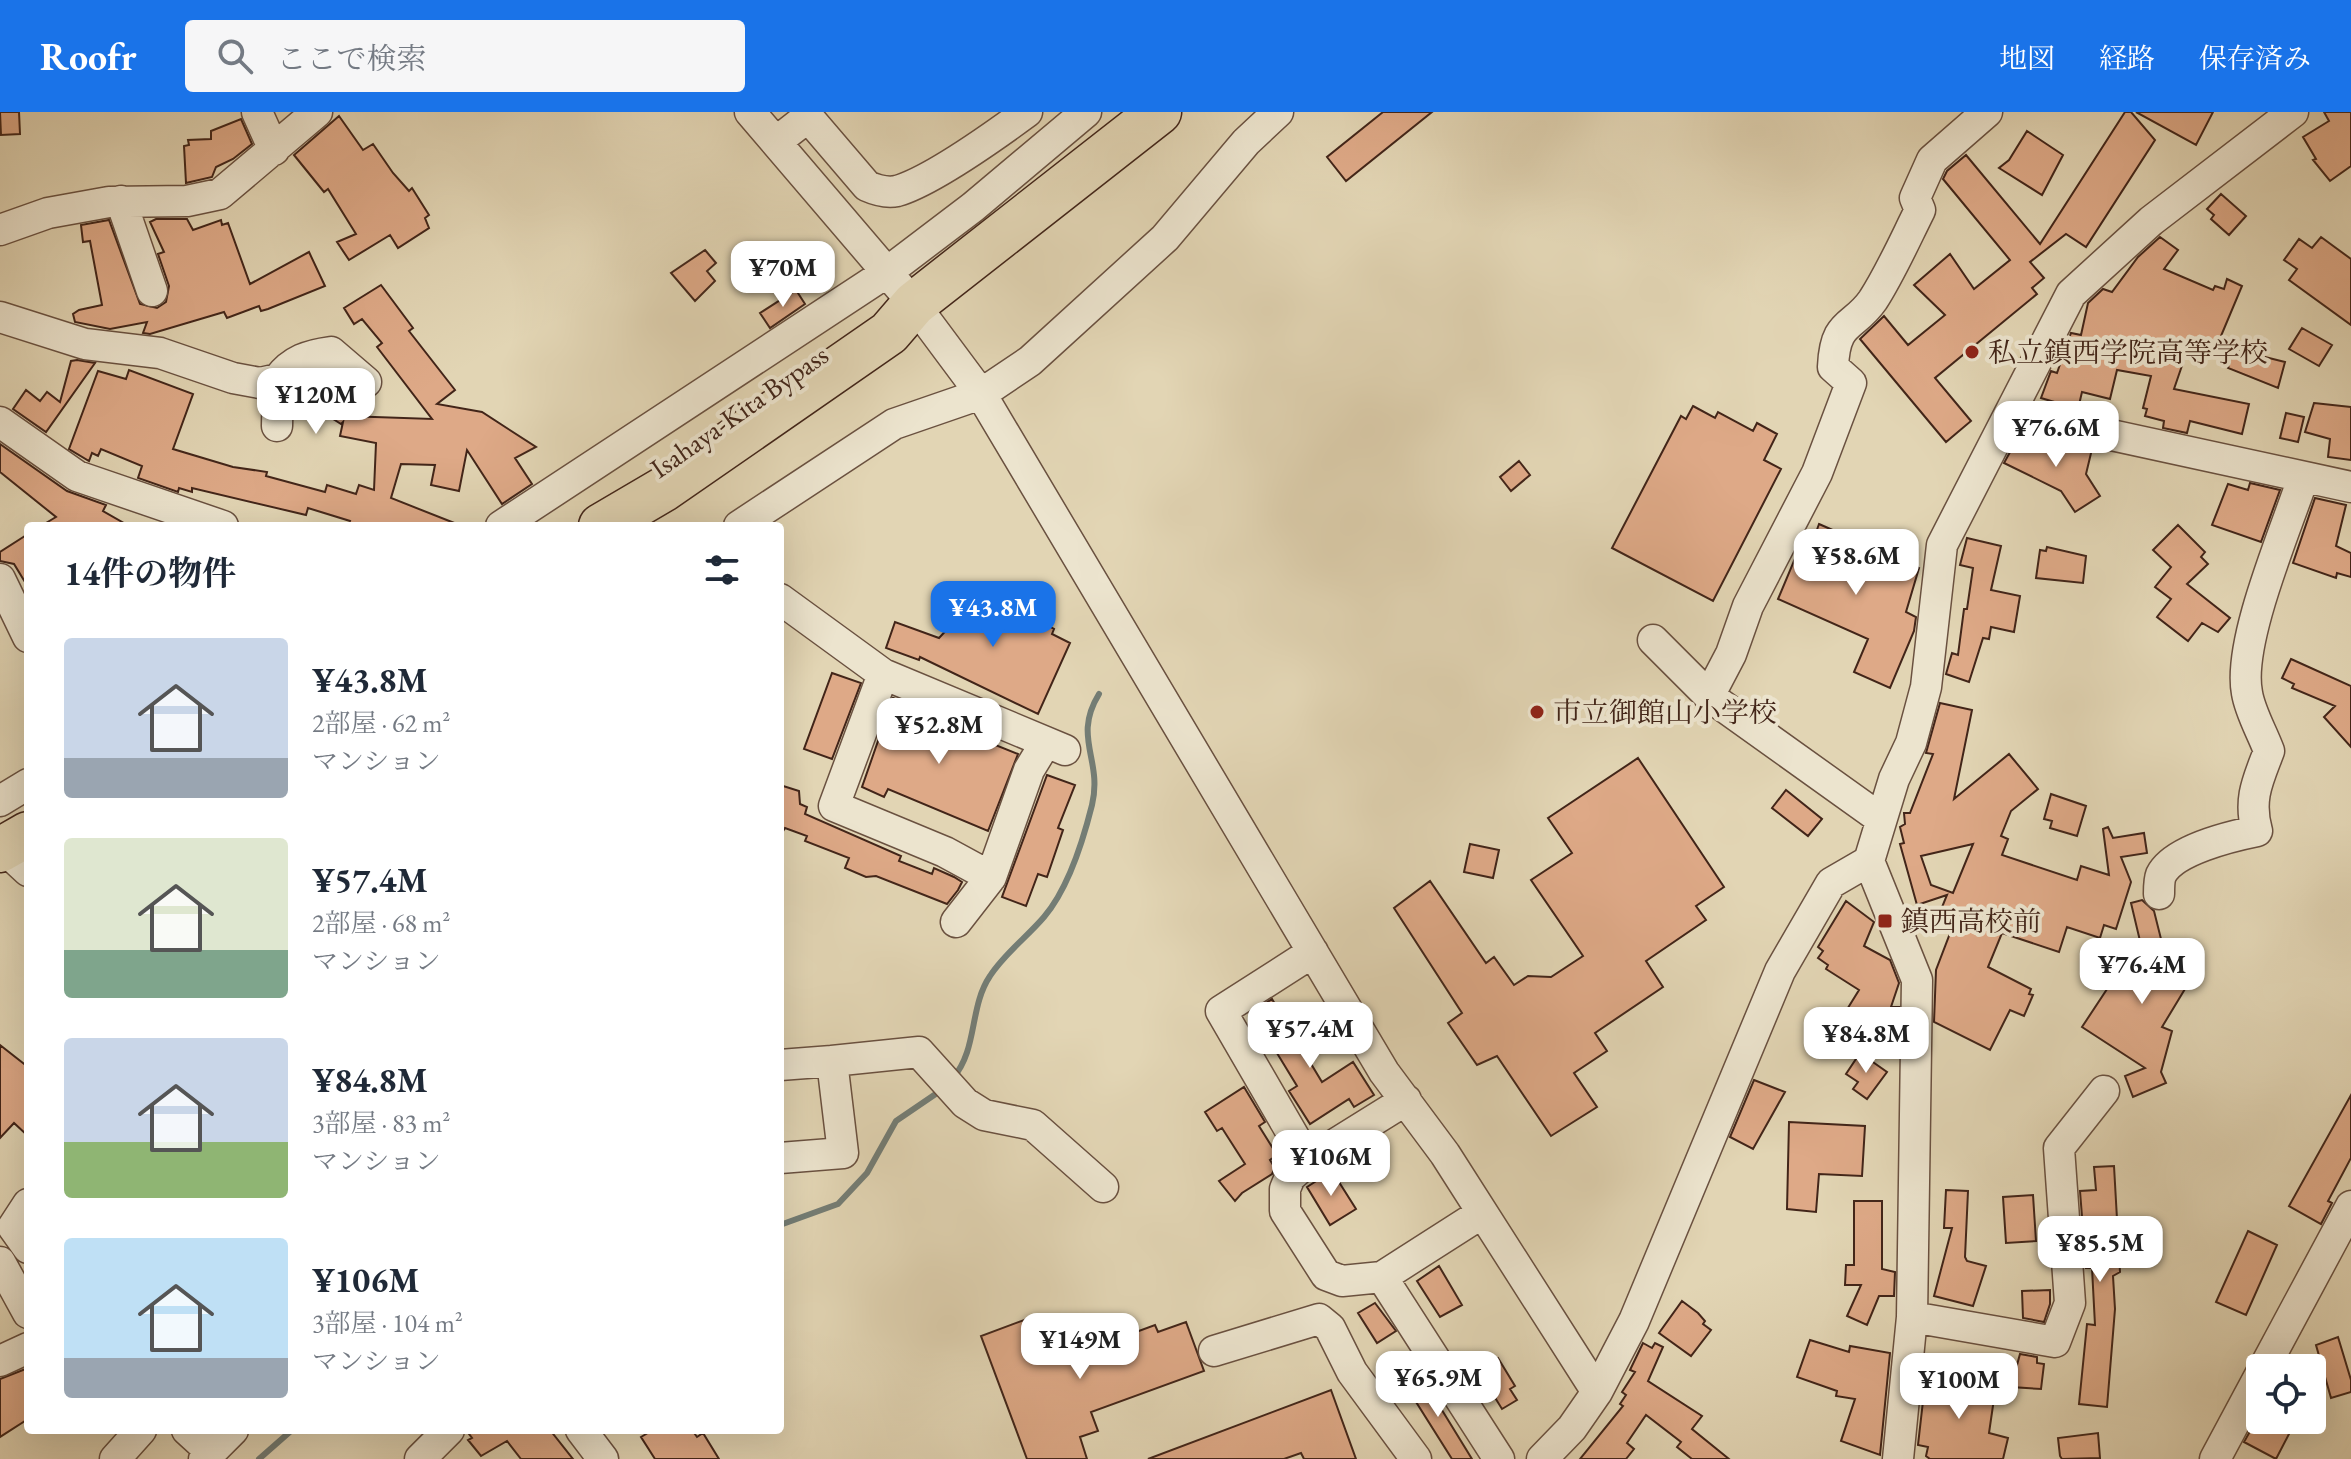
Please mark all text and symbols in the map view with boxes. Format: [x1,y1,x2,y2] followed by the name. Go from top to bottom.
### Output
[185,20,745,92] search box
[40,32,137,81] text: Roofr
[213,34,257,78] icon: search
[277,39,427,78] text: ここで検索
[1999,40,2055,76] text: 地図
[2099,40,2155,76] text: 経路
[2199,40,2311,76] text: 保存済み
[736,241,830,309] pin: ¥70M
[749,250,817,284] text: ¥70M
[1988,334,2268,370] place label: 私立鎮西学院高等学校
[643,336,835,486] street label: Isahaya-Kita Bypass
[1963,343,1981,361] marker: 私立鎮西学院高等学校
[260,368,372,436] pin: ¥120M
[275,377,357,411] text: ¥120M
[1991,401,2121,469] pin: ¥76.6M
[2012,410,2100,444] text: ¥76.6M
[1791,529,1921,597] pin: ¥58.6M
[1812,538,1900,572] text: ¥58.6M
[700,548,744,592] icon: filters
[64,551,236,595] text: 14件の物件
[928,581,1058,649] pin: ¥43.8M
[949,590,1037,624] text: ¥43.8M
[312,658,428,702] text: ¥43.8M
[128,670,224,766] icon: home
[1553,694,1777,730] place label: 市立御館山小学校
[874,698,1004,766] pin: ¥52.8M
[1528,703,1546,721] marker: 市立御館山小学校
[312,706,450,740] text: 2部屋 · 62 m²
[895,707,983,741] text: ¥52.8M
[312,744,441,778] text: マンション
[312,858,428,902] text: ¥57.4M
[128,870,224,966] icon: home
[1901,903,2041,939] place label: 鎮西高校前
[312,906,450,940] text: 2部屋 · 68 m²
[1876,912,1894,930] marker: 鎮西高校前
[2077,938,2207,1006] pin: ¥76.4M
[312,944,441,978] text: マンション
[2098,947,2186,981] text: ¥76.4M
[1245,1002,1375,1070] pin: ¥57.4M
[1801,1007,1931,1075] pin: ¥84.8M
[1266,1011,1354,1045] text: ¥57.4M
[1822,1016,1910,1050] text: ¥84.8M
[312,1058,428,1102] text: ¥84.8M
[128,1070,224,1166] icon: home
[312,1106,450,1140] text: 3部屋 · 83 m²
[1275,1130,1387,1198] pin: ¥106M
[1290,1139,1372,1173] text: ¥106M
[312,1144,441,1178] text: マンション
[2035,1216,2165,1284] pin: ¥85.5M
[2056,1225,2144,1259] text: ¥85.5M
[312,1258,419,1302] text: ¥106M
[128,1270,224,1366] icon: home
[312,1306,463,1340] text: 3部屋 · 104 m²
[1024,1313,1136,1381] pin: ¥149M
[1039,1322,1121,1356] text: ¥149M
[312,1344,441,1378] text: マンション
[1373,1351,1503,1419] pin: ¥65.9M
[1903,1353,2015,1421] pin: ¥100M
[2246,1354,2326,1434] map controls
[2246,1354,2326,1434] button: locate
[1394,1360,1482,1394] text: ¥65.9M
[1918,1362,2000,1396] text: ¥100M

